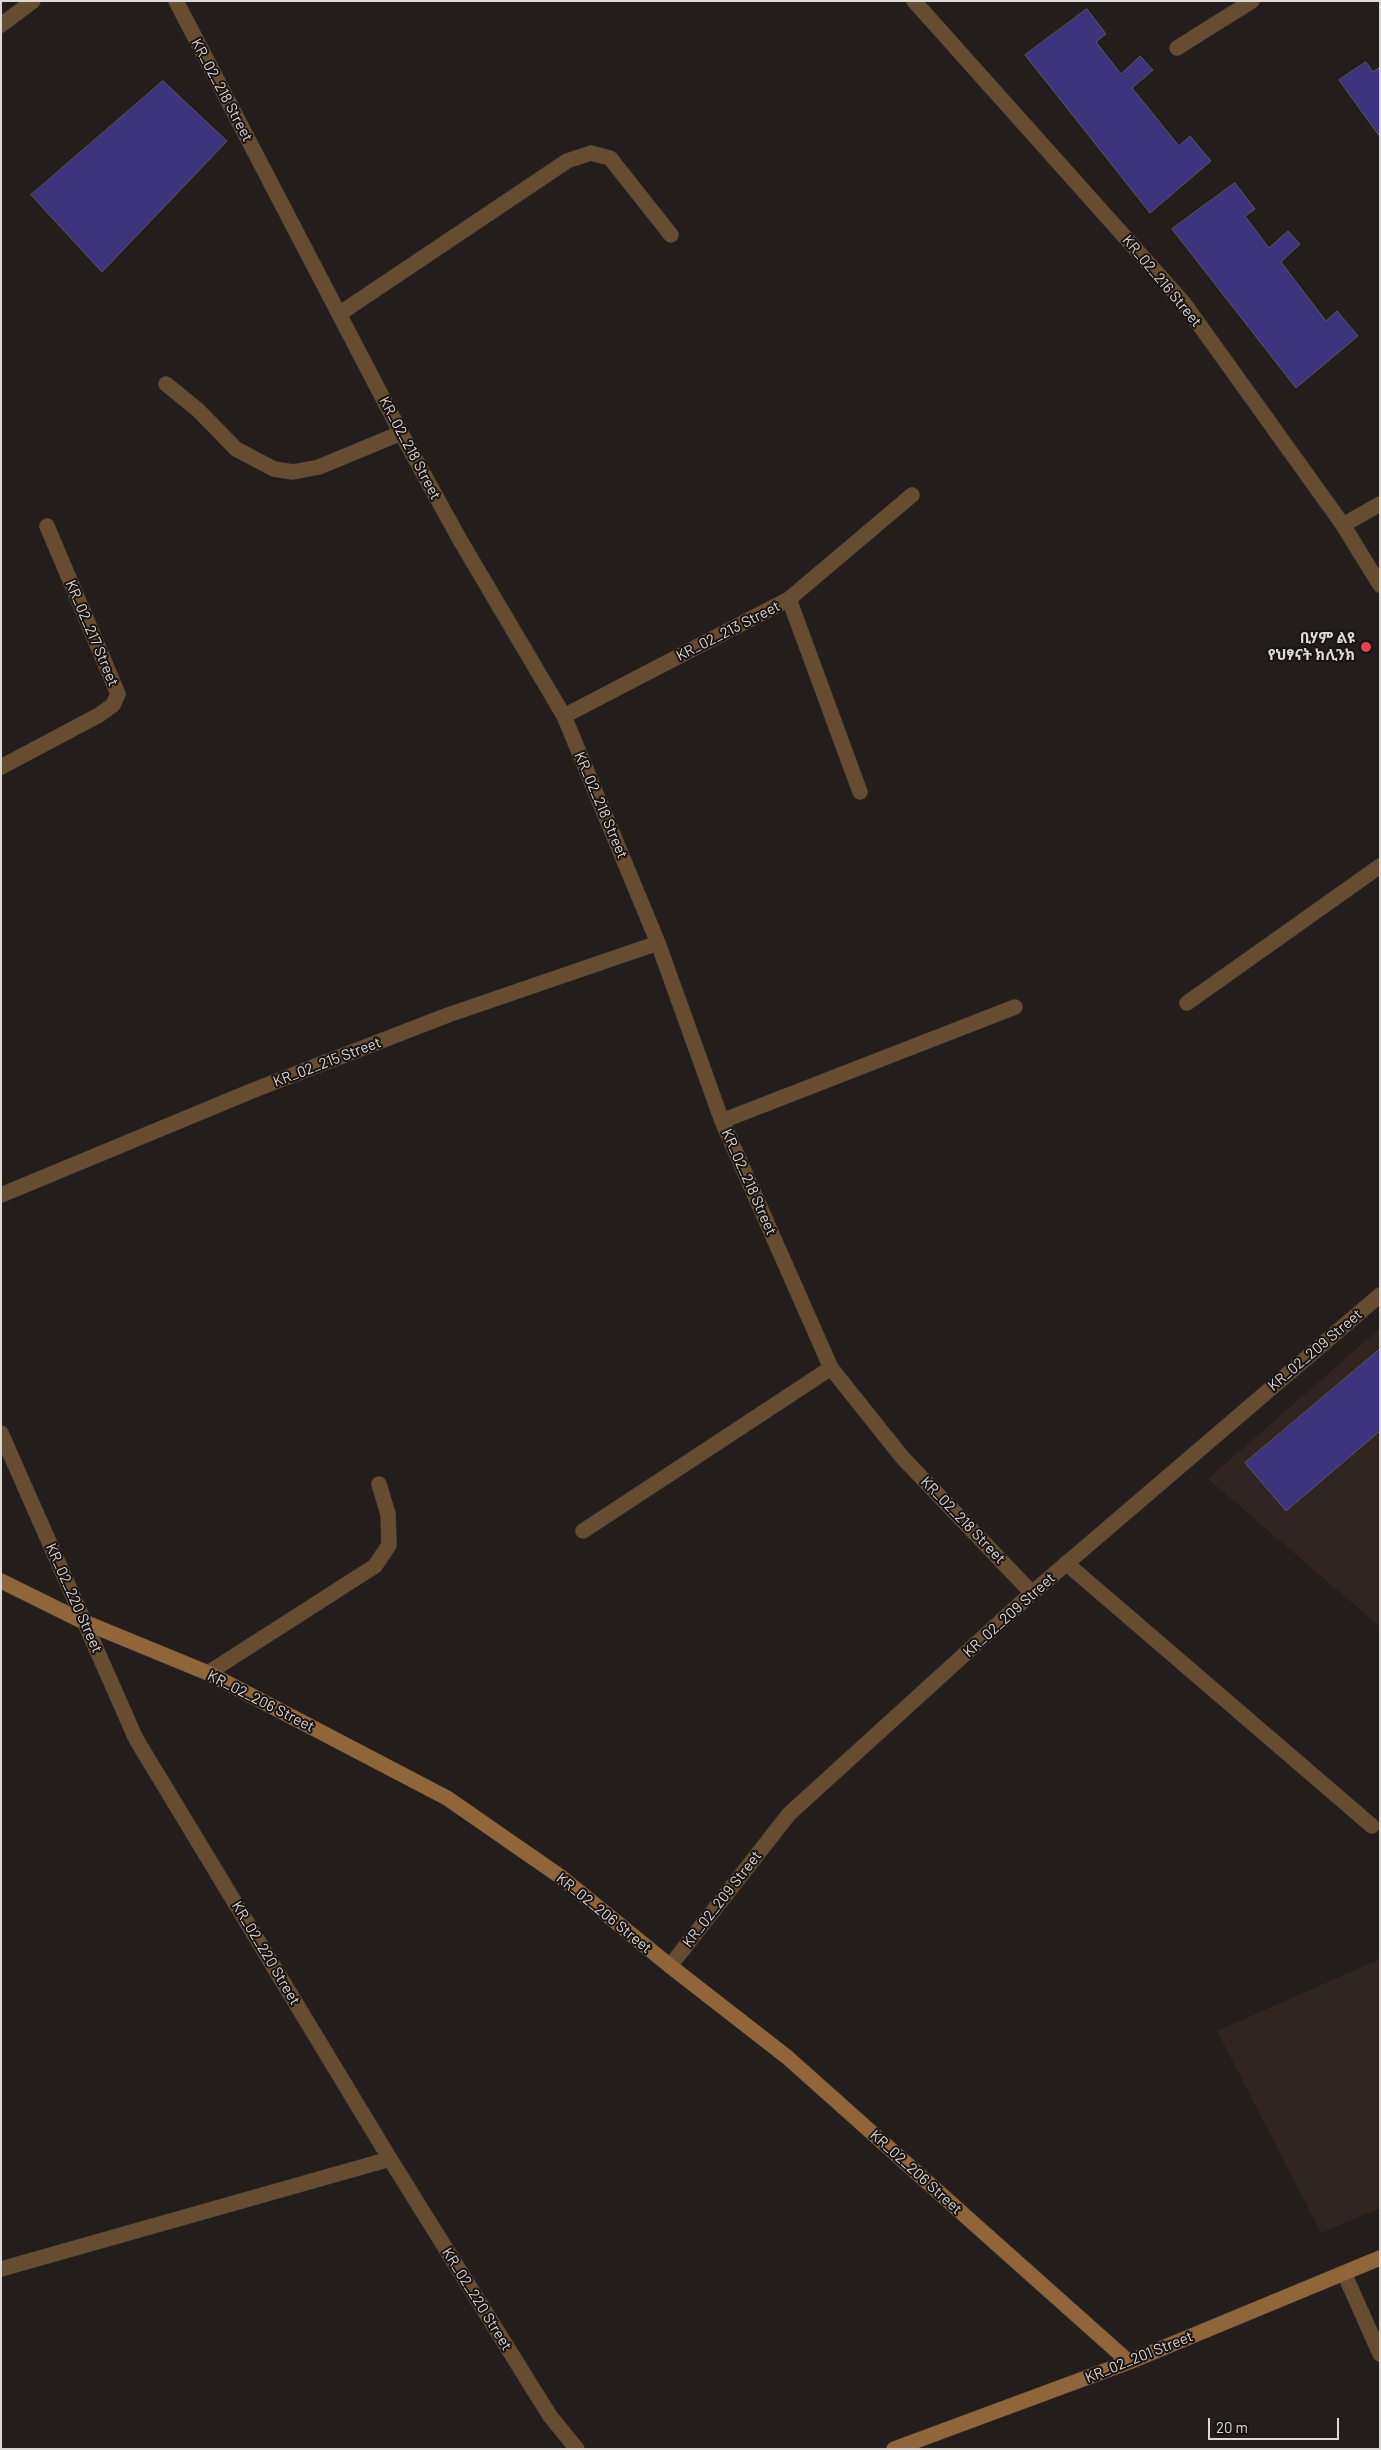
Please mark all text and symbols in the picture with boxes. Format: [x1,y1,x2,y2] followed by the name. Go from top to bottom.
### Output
[187,35,257,145] street label: KR_02_218 Street
[1118,231,1206,331] street label: KR_02_216 Street
[375,393,445,503] street label: KR_02_218 Street
[62,577,122,689] street label: KR_02_217 Street
[673,597,783,665] street label: KR_02_213 Street
[1268,629,1355,664] place label: ቢሃም ልዩ የህፃናት ክሊንክ
[1359,640,1373,654] marker: ቢሃም ልዩ የህፃናት ክሊንክ
[570,749,632,861] street label: KR_02_218 Street
[271,1033,383,1091] street label: KR_02_215 Street
[718,1126,780,1238] street label: KR_02_218 Street
[1264,1305,1366,1395] street label: KR_02_209 Street
[917,1473,1009,1567] street label: KR_02_218 Street
[42,1540,106,1656] street label: KR_02_220 Street
[959,1569,1059,1661] street label: KR_02_209 Street
[205,1666,317,1736] street label: KR_02_206 Street
[679,1847,765,1951] street label: KR_02_209 Street
[553,1869,655,1957] street label: KR_02_206 Street
[228,1898,304,2008] street label: KR_02_220 Street
[866,2126,966,2218] street label: KR_02_206 Street
[438,2244,516,2354] street label: KR_02_220 Street
[1082,2327,1196,2387] street label: KR_02_201 Street
[1211,2408,1342,2440] scale bar
[1216,2418,1248,2436] text: 20 m

